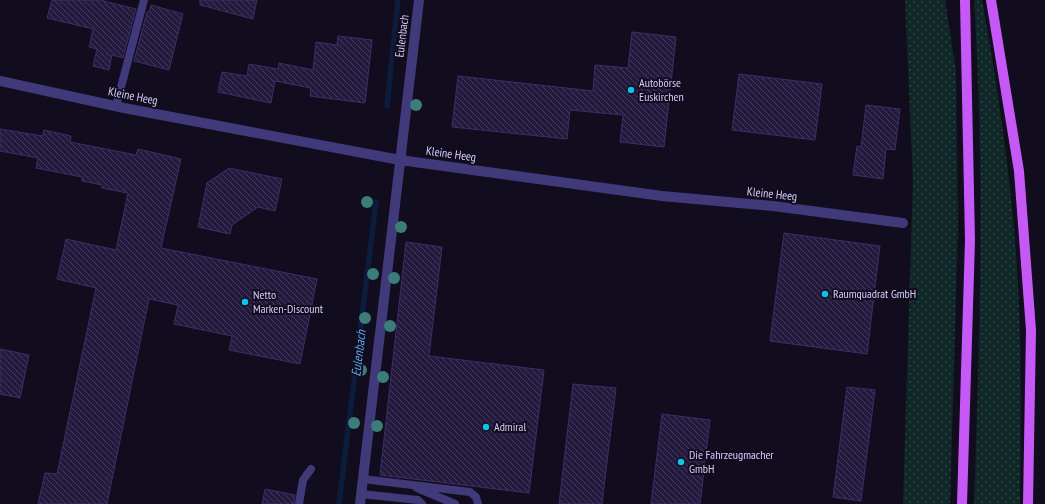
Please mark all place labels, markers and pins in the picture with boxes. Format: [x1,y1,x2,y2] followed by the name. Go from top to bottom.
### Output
[639,75,684,104] place label: Autobörse Euskirchen
[626,85,636,95] marker: Autobörse Euskirchen
[833,286,916,301] place label: Raumquadrat GmbH
[253,287,324,316] place label: Netto Marken-Discount
[820,289,830,299] marker: Raumquadrat GmbH
[240,297,250,307] marker: Netto Marken-Discount
[494,419,526,434] place label: Admiral
[481,422,491,432] marker: Admiral
[689,447,774,476] place label: Die Fahrzeugmacher GmbH
[676,457,686,467] marker: Die Fahrzeugmacher GmbH

